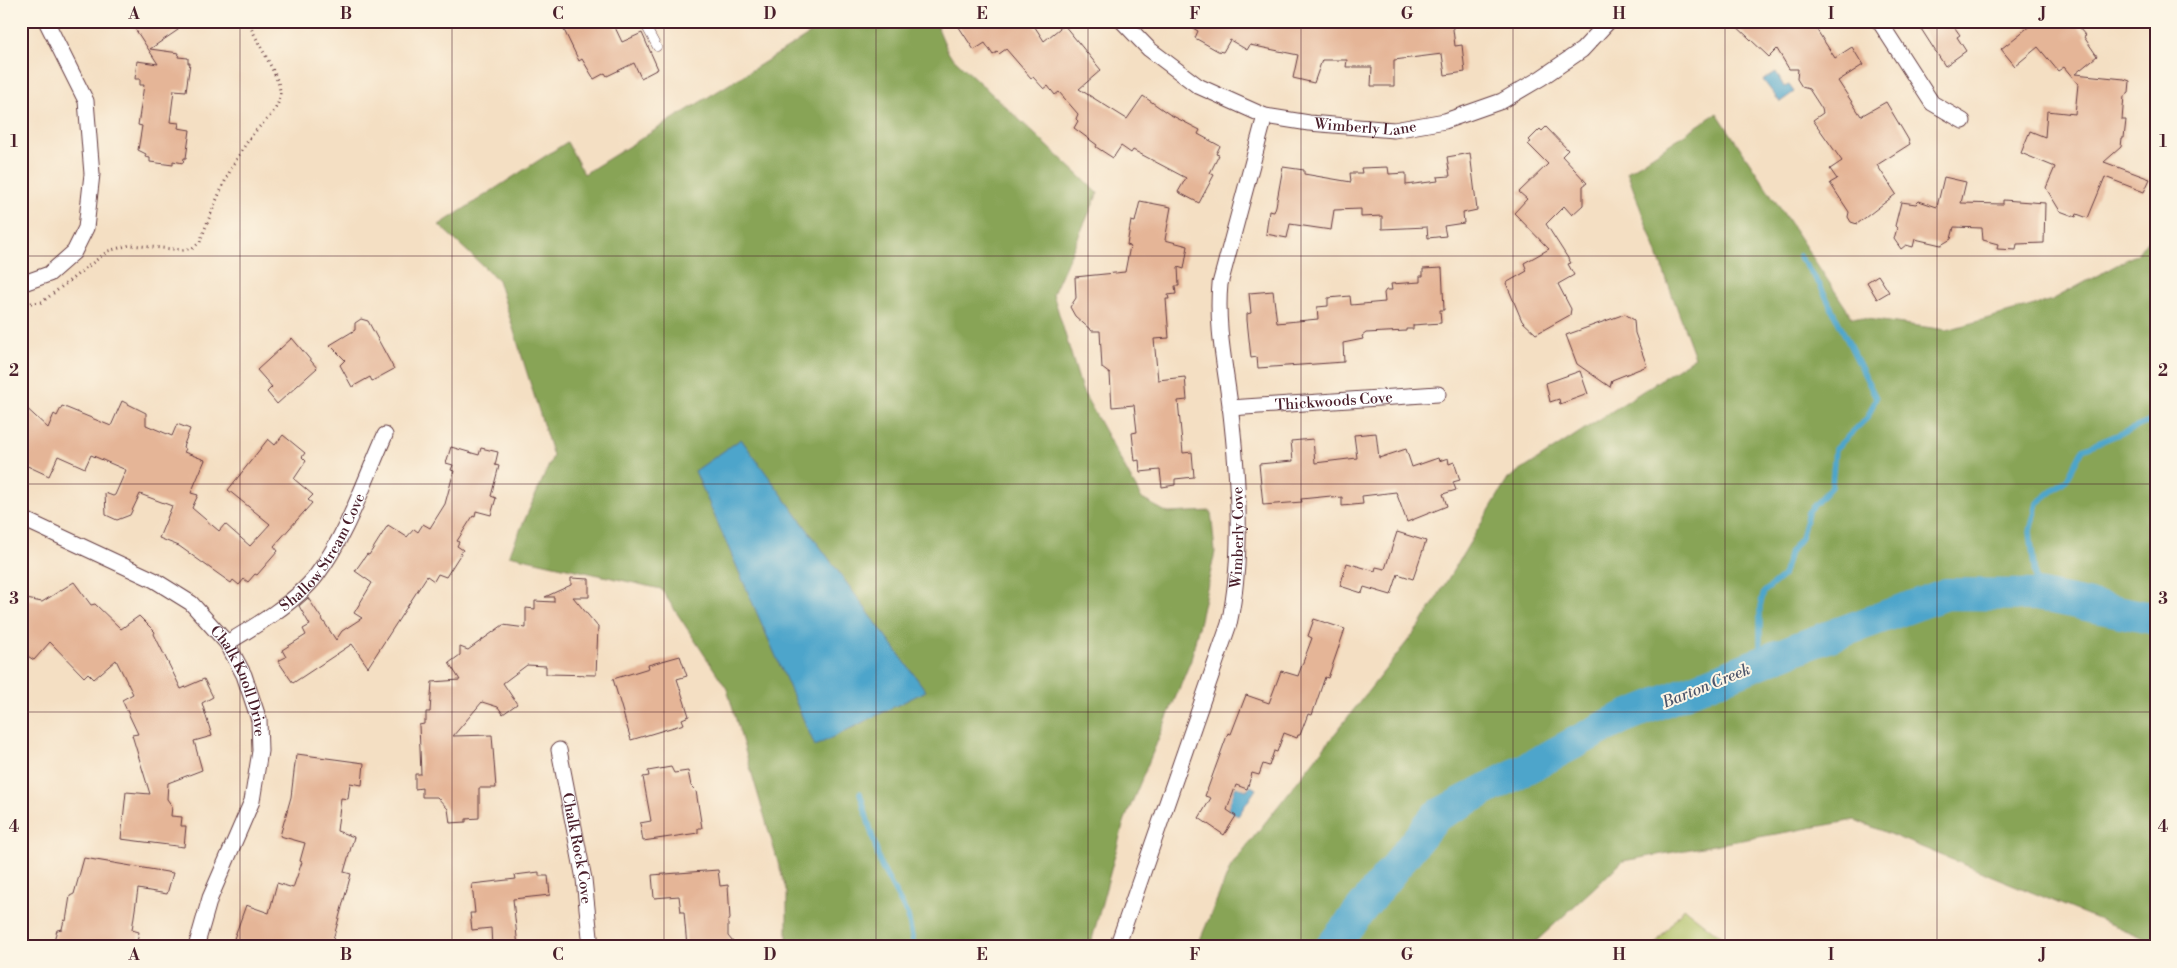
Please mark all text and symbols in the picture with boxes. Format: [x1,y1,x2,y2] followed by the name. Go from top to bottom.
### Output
[127,4,140,24] text: A
[340,4,352,24] text: B
[552,4,564,24] text: C
[764,4,777,24] text: D
[976,4,988,24] text: E
[1189,4,1201,24] text: F
[1401,4,1414,24] text: G
[1612,4,1626,24] text: H
[1828,4,1834,24] text: I
[2038,4,2046,24] text: J
[1313,114,1418,140] street label: Wimberly Lane
[10,132,18,152] text: 1
[2159,132,2167,152] text: 1
[9,361,19,381] text: 2
[2158,361,2168,381] text: 2
[1274,388,1393,415] street label: Thickwoods Cove
[1226,486,1248,590] street label: Wimberly Cove
[276,490,369,616] street label: Shallow Stream Cove
[9,589,19,609] text: 3
[2158,589,2168,609] text: 3
[206,622,269,737] street label: Chalk Knoll Drive
[1659,659,1753,713] water label: Barton Creek
[557,791,596,905] street label: Chalk Rock Cove
[9,817,20,837] text: 4
[2158,817,2169,837] text: 4
[127,945,140,965] text: A
[340,945,352,965] text: B
[552,945,564,965] text: C
[764,945,777,965] text: D
[976,945,988,965] text: E
[1189,945,1201,965] text: F
[1401,945,1414,965] text: G
[1612,945,1626,965] text: H
[1828,945,1834,965] text: I
[2038,945,2046,965] text: J

